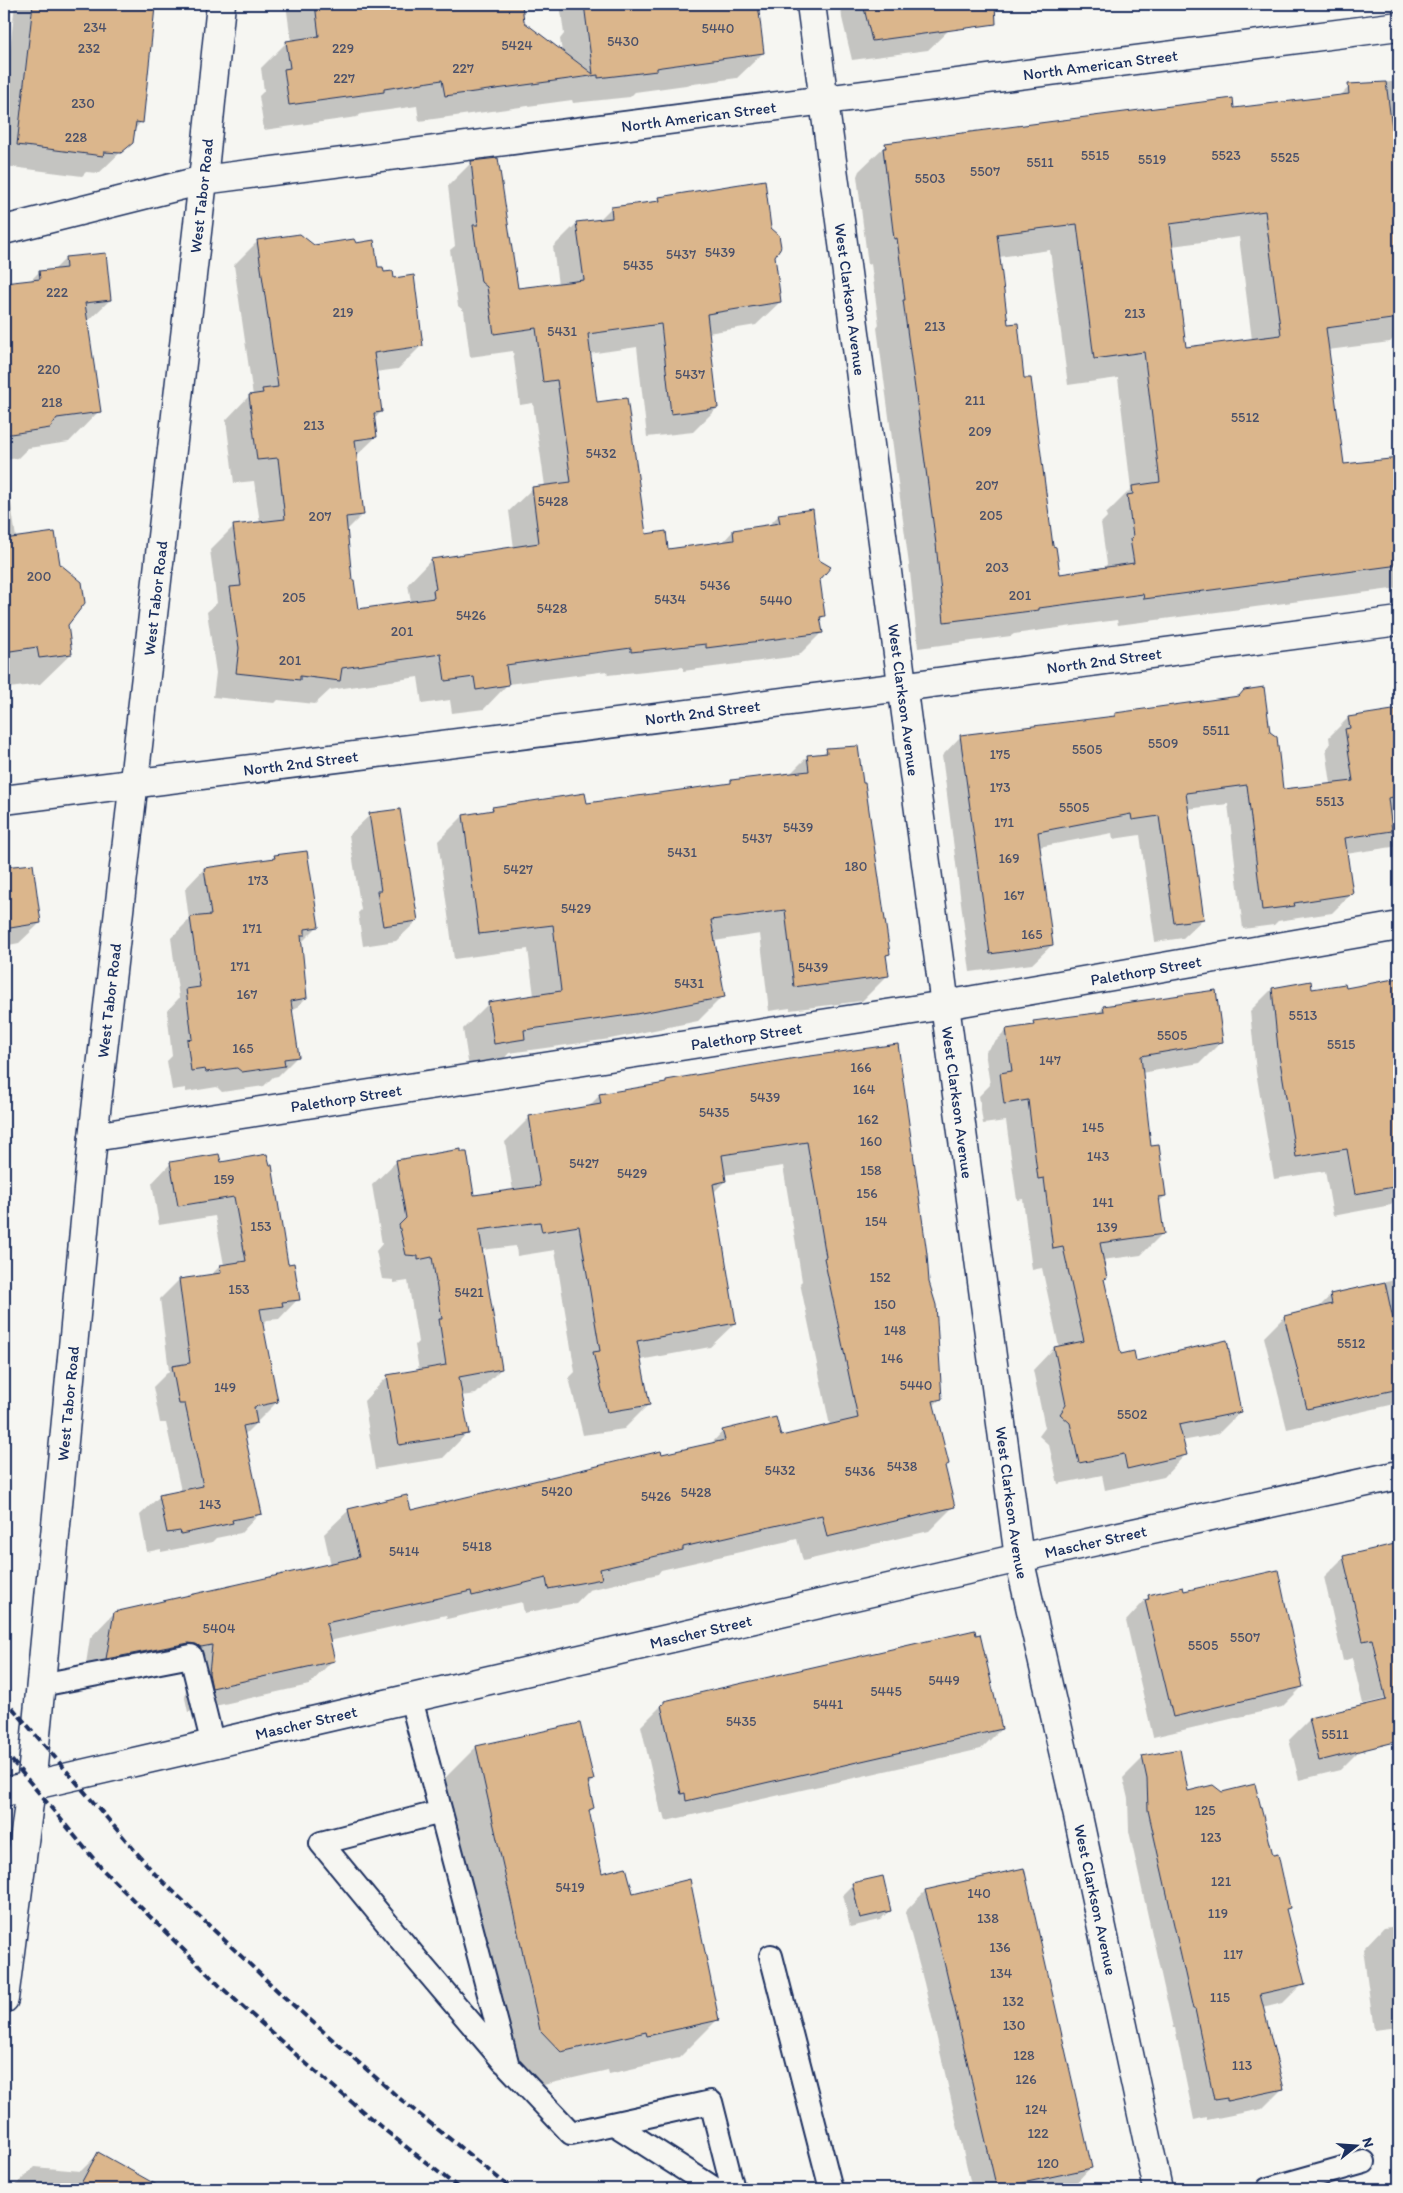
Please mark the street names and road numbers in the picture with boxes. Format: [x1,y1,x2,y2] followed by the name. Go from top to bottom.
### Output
[1022,45,1179,84] street label: North American Street
[620,97,777,136] street label: North American Street
[185,137,217,254] street label: West Tabor Road
[831,222,870,377] street label: West Clarkson Avenue
[139,539,171,657] street label: West Tabor Road
[885,622,924,777] street label: West Clarkson Avenue
[1046,643,1163,677] street label: North 2nd Street
[644,695,761,729] street label: North 2nd Street
[242,746,359,779] street label: North 2nd Street
[93,942,125,1059] street label: West Tabor Road
[1089,951,1203,989] street label: Palethorp Street
[689,1018,803,1054] street label: Palethorp Street
[938,1025,978,1180] street label: West Clarkson Avenue
[289,1080,403,1116] street label: Palethorp Street
[53,1345,83,1462] street label: West Tabor Road
[992,1425,1033,1581] street label: West Clarkson Avenue
[1043,1521,1148,1562] street label: Mascher Street
[648,1610,754,1652] street label: Mascher Street
[253,1701,359,1743] street label: Mascher Street
[1071,1822,1121,1977] street label: West Clarkson Avenue

